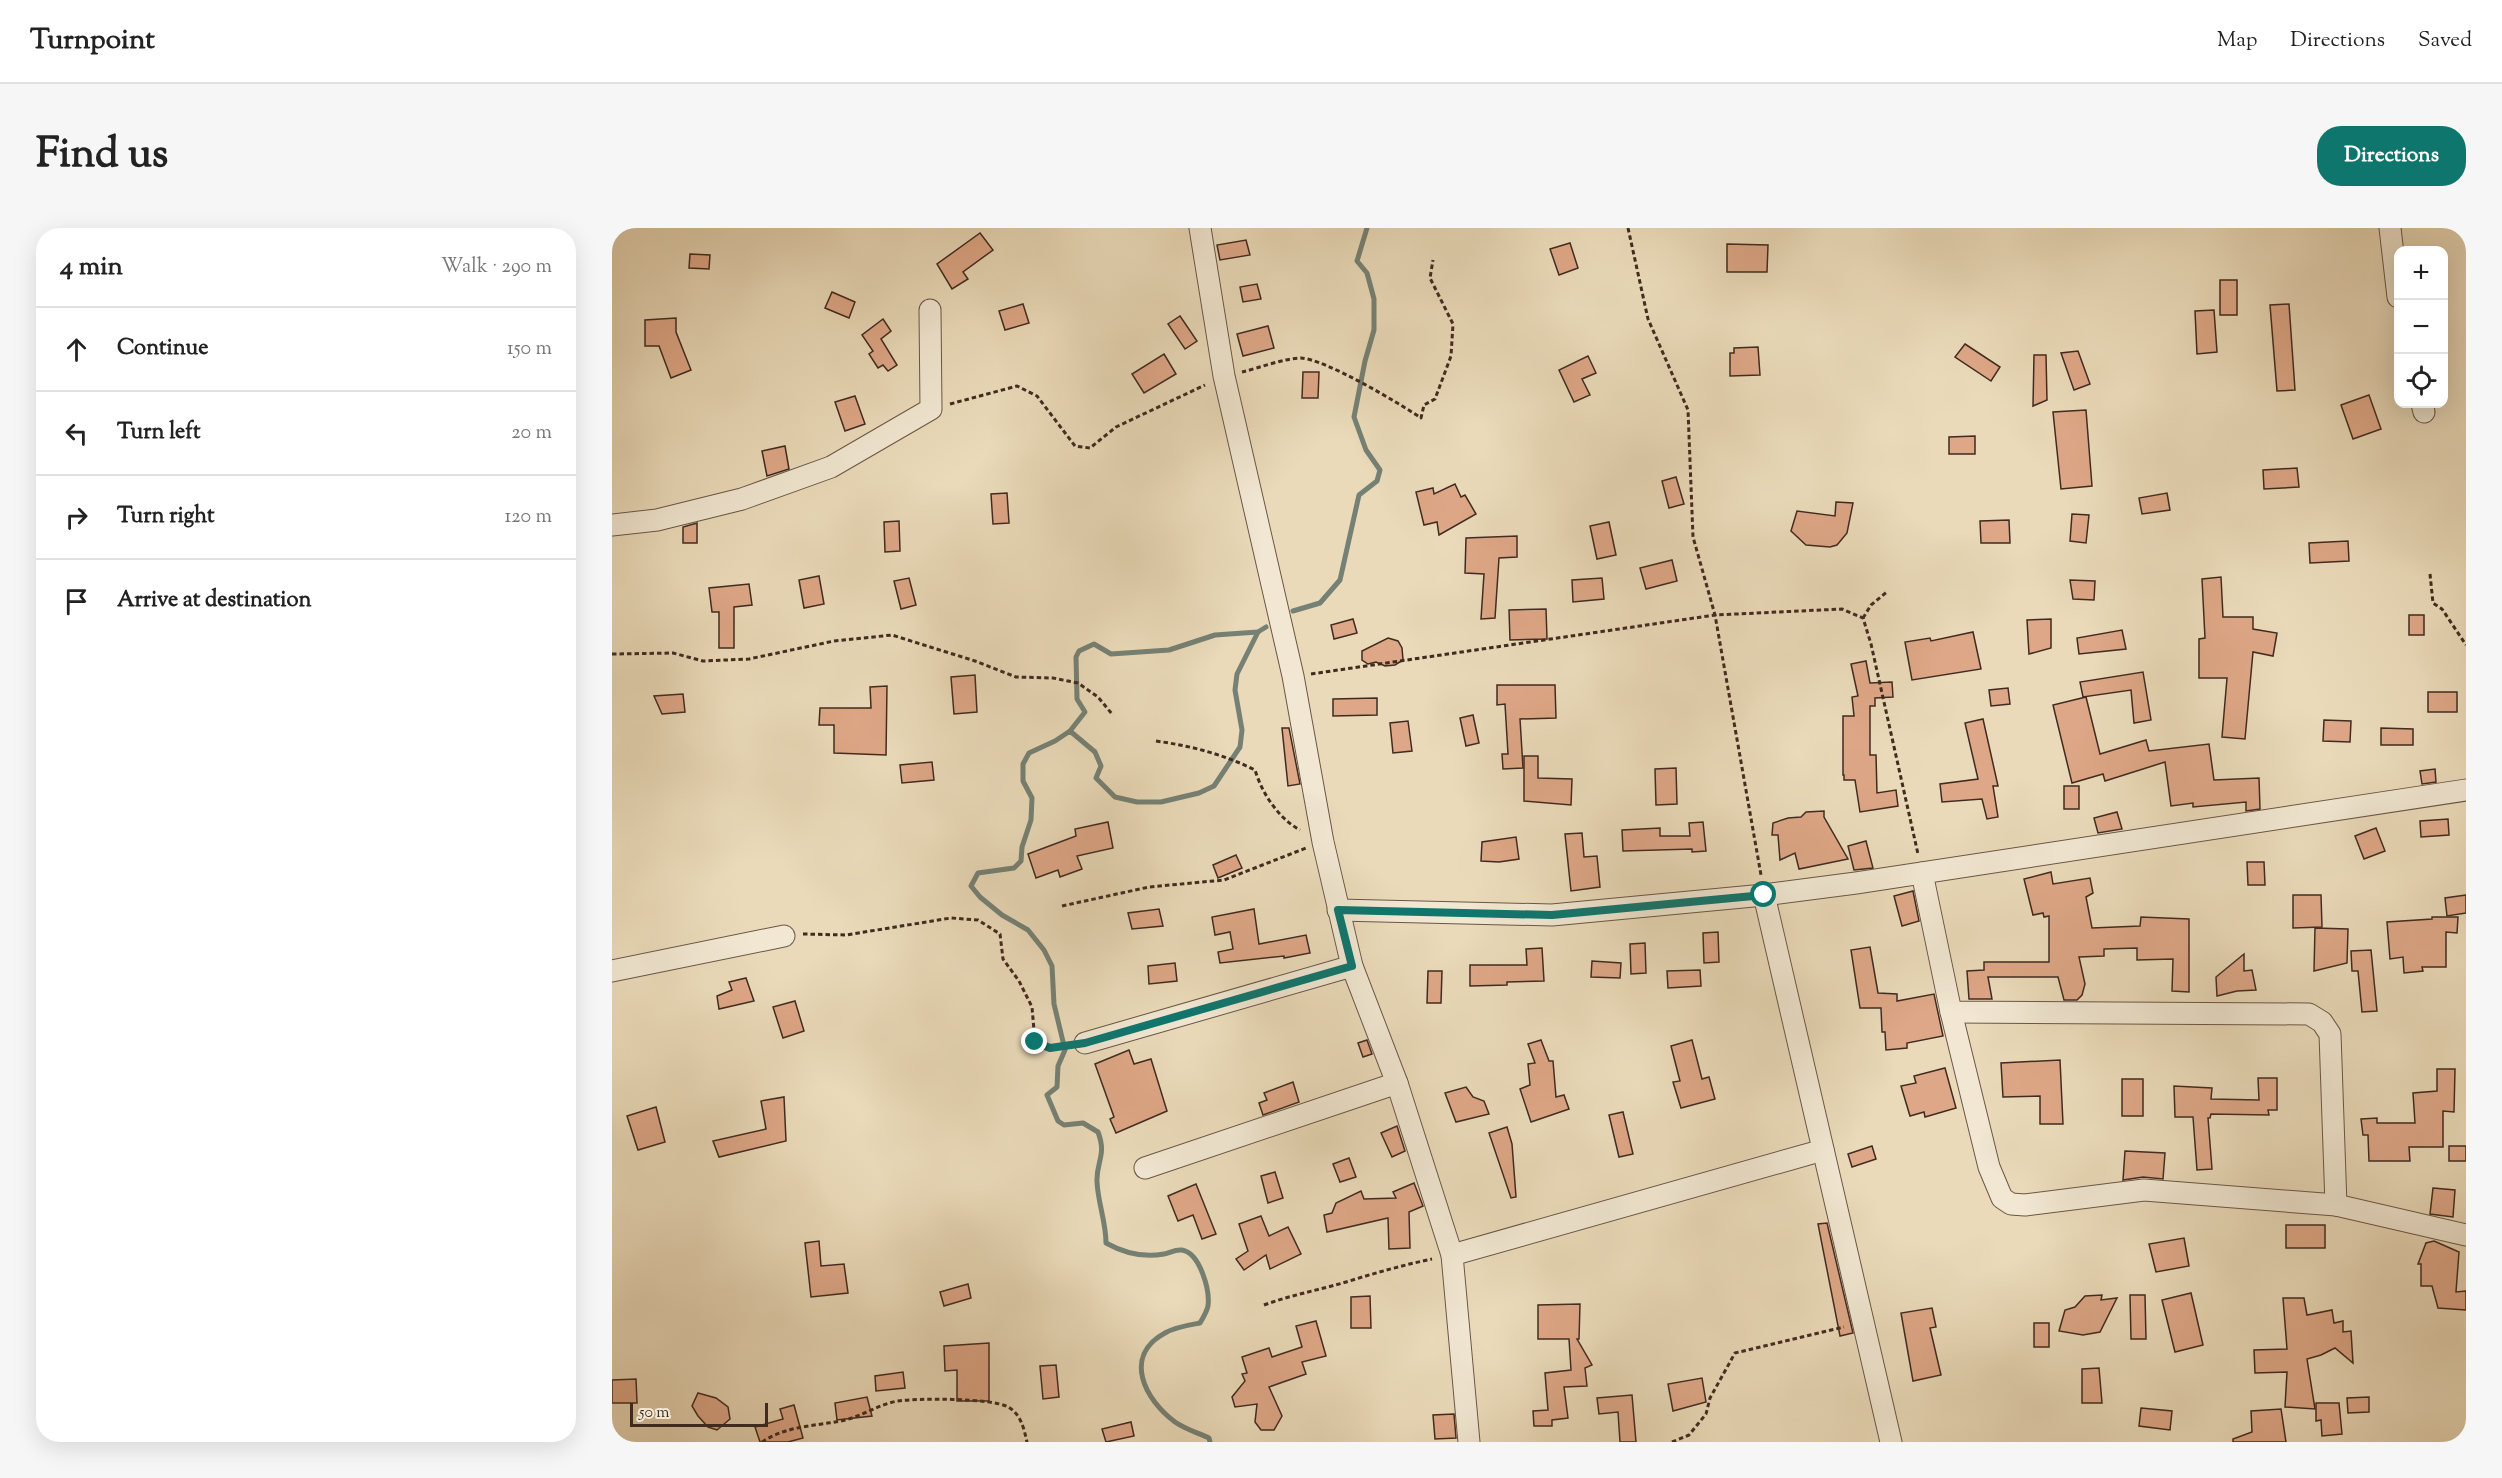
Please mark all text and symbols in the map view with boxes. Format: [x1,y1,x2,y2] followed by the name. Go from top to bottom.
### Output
[30,21,155,61] text: Turnpoint
[2217,26,2257,56] text: Map
[2290,26,2385,56] text: Directions
[2418,26,2472,56] text: Saved
[36,126,168,186] text: Find us
[2317,126,2466,186] button: Directions
[2394,246,2448,408] map controls
[2394,246,2448,300] button: +
[60,249,123,286] text: 4 min
[441,253,552,282] text: Walk · 290 m
[2394,300,2448,354] button: −
[60,333,93,366] icon: ahead
[117,333,208,365] text: Continue
[507,335,552,364] text: 150 m
[2394,354,2448,408] button: locate
[60,417,93,450] icon: left
[117,417,200,449] text: Turn left
[511,419,552,448] text: 20 m
[60,501,93,534] icon: right
[117,501,214,533] text: Turn right
[504,503,552,532] text: 120 m
[60,585,93,618] icon: arrive
[117,585,312,617] text: Arrive at destination
[1750,881,1776,907] route start
[1021,1028,1047,1054] route end
[630,1400,768,1428] scale bar
[639,1402,670,1425] text: 50 m

